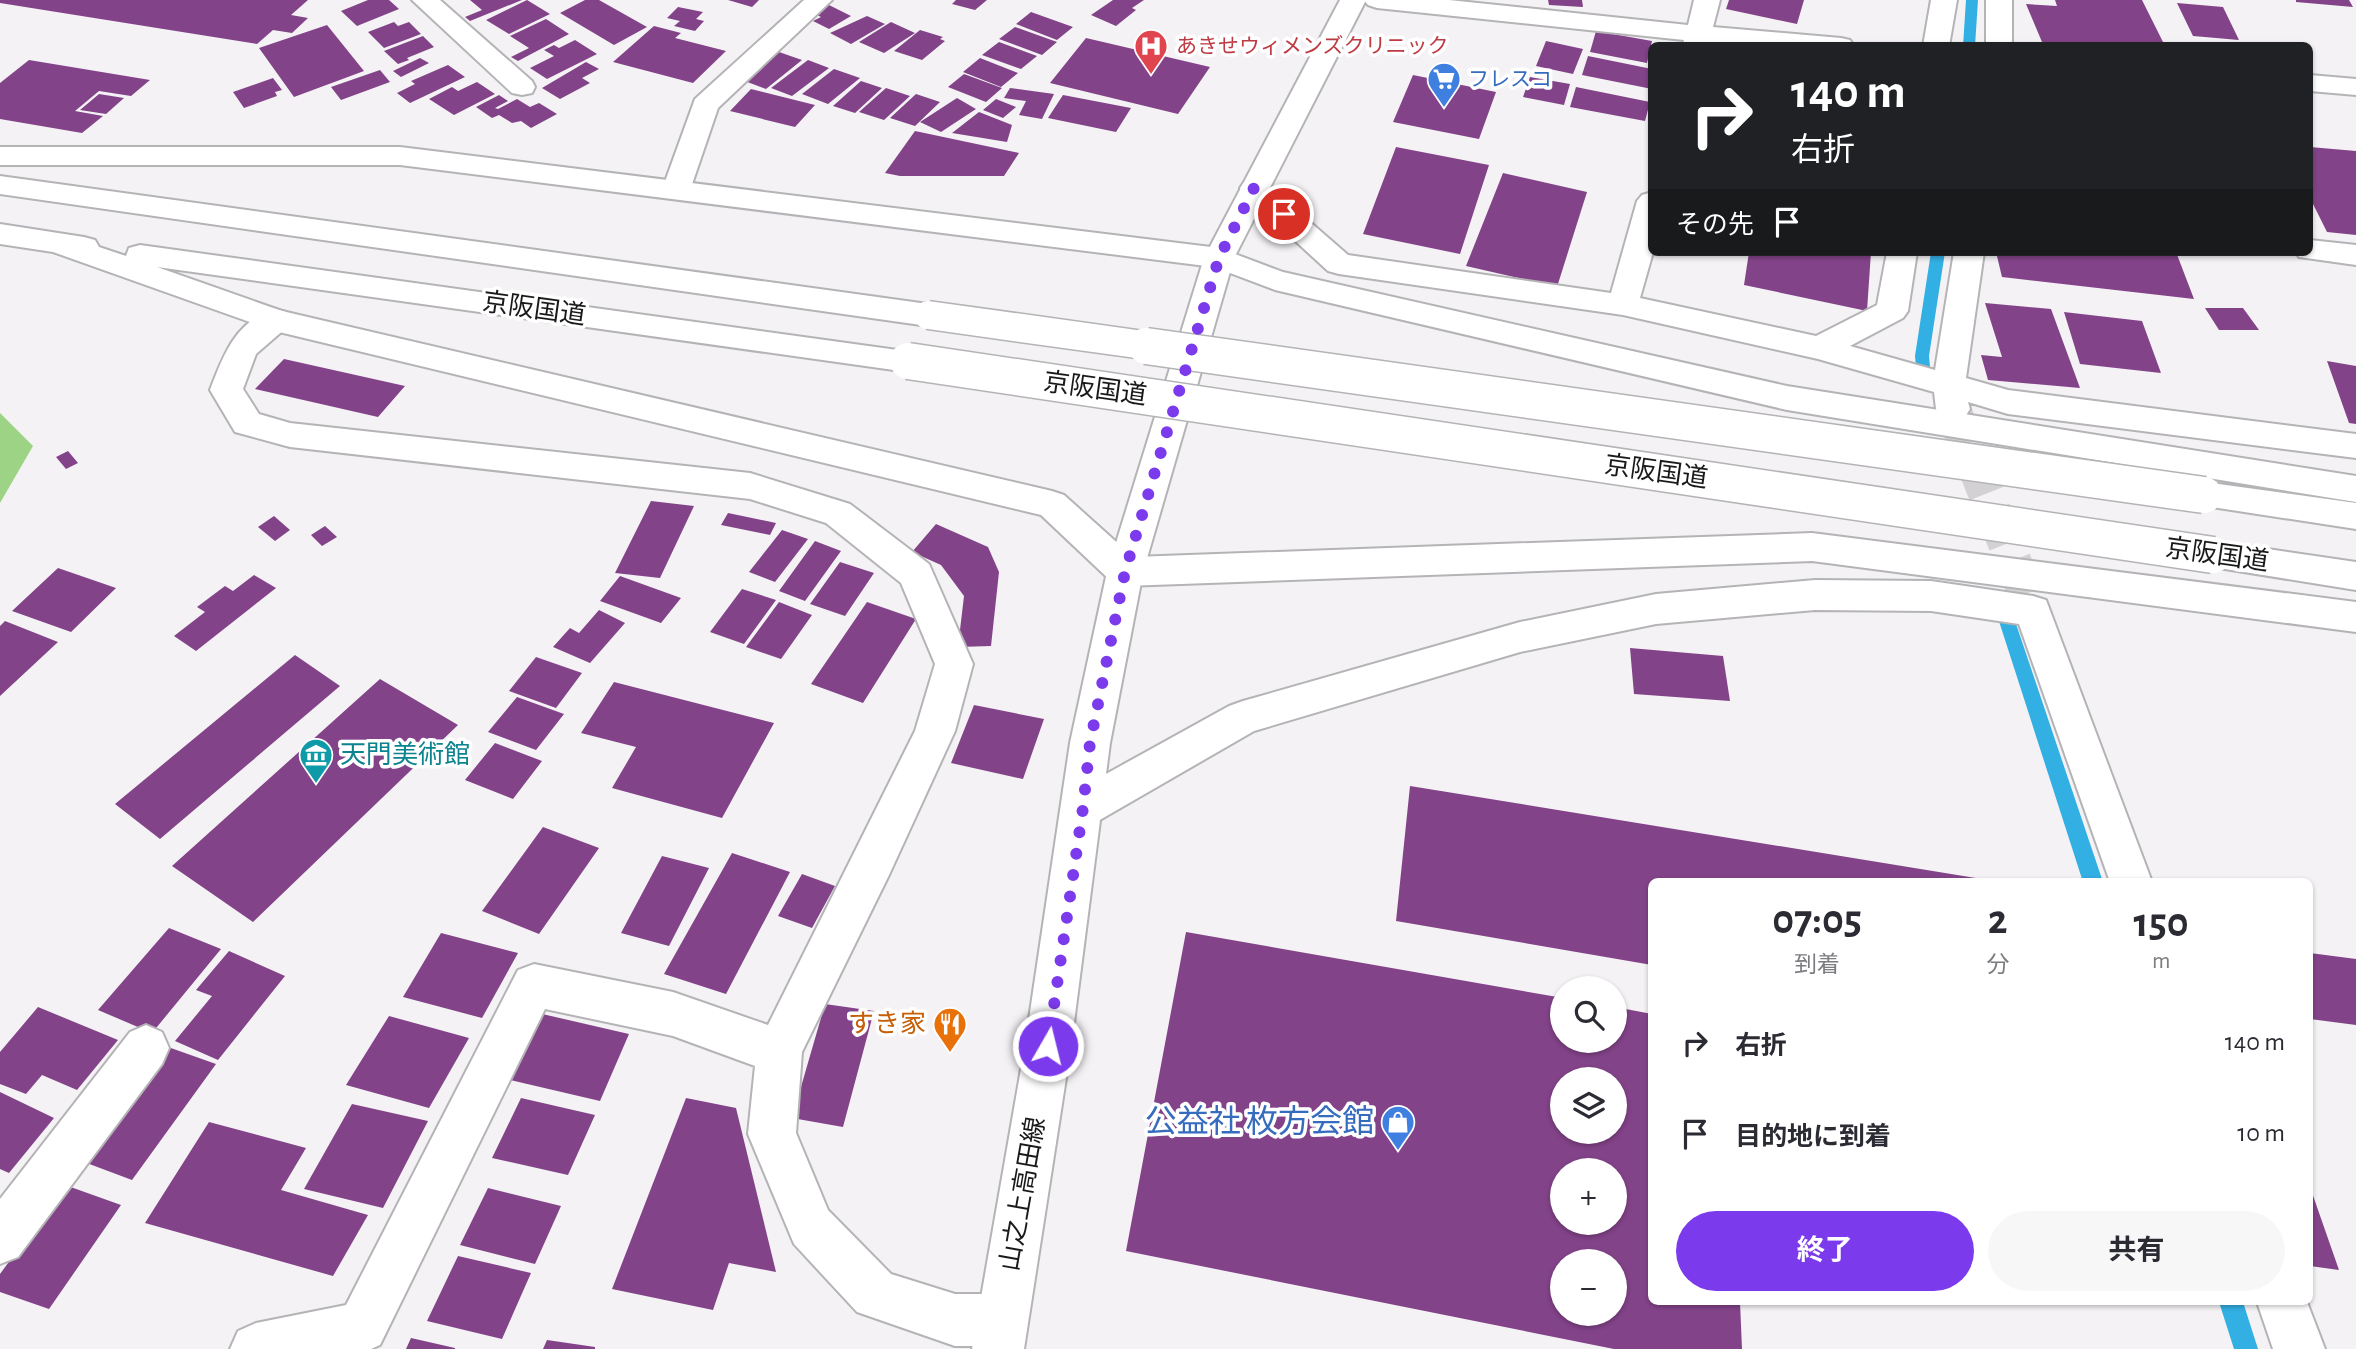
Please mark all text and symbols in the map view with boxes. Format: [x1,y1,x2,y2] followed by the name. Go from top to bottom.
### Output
[1132,27,1170,76] hospital icon: あきせウィメンズクリニック
[1176,34,1449,57] place label: あきせウィメンズクリニック
[1425,60,1463,109] supermarket icon: フレスコ
[1791,68,1906,117] text: 140 m
[1468,69,1552,90] place label: フレスコ
[1676,70,1767,161] icon: right
[1791,134,1855,166] text: 右折
[1254,184,1314,244] pin
[1265,195,1303,233] icon: arrive
[1768,203,1806,241] icon: arrive
[1676,212,1754,238] text: その先
[481,288,587,329] street label: 京阪国道
[1042,368,1148,409] street label: 京阪国道
[1603,451,1709,492] street label: 京阪国道
[2164,534,2270,575] street label: 京阪国道
[297,736,335,785] museum icon: 天門美術館
[340,741,470,768] place label: 天門美術館
[1772,899,1862,941] text: 07:05
[1988,899,2008,941] text: 2
[2134,902,2189,944] text: 150
[2152,950,2170,973] text: m
[1794,954,1840,977] text: 到着
[1986,954,2009,977] text: 分
[1550,976,1627,1326] map controls
[1550,976,1627,1053] button: search
[931,1005,969,1054] restaurant icon: すき家
[1011,1009,1085,1083] position arrow
[848,1010,926,1037] place label: すき家
[1676,1024,1714,1062] icon: right
[2225,1029,2285,1055] text: 140 m
[1735,1033,1787,1059] text: 右折
[1550,1067,1627,1144] button: layers
[1379,1103,1417,1152] shop icon: 公益社 枚方会館
[1145,1105,1374,1138] place label: 公益社 枚方会館
[996,1115,1049,1273] street label: 山之上高田線
[1676,1115,1714,1153] icon: arrive
[2237,1120,2285,1146] text: 10 m
[1735,1124,1891,1150] text: 目的地に到着
[1550,1158,1627,1235] button: +
[1676,1211,1974,1291] button: 終了
[1988,1211,2285,1291] button: 共有
[1550,1249,1627,1326] button: −

